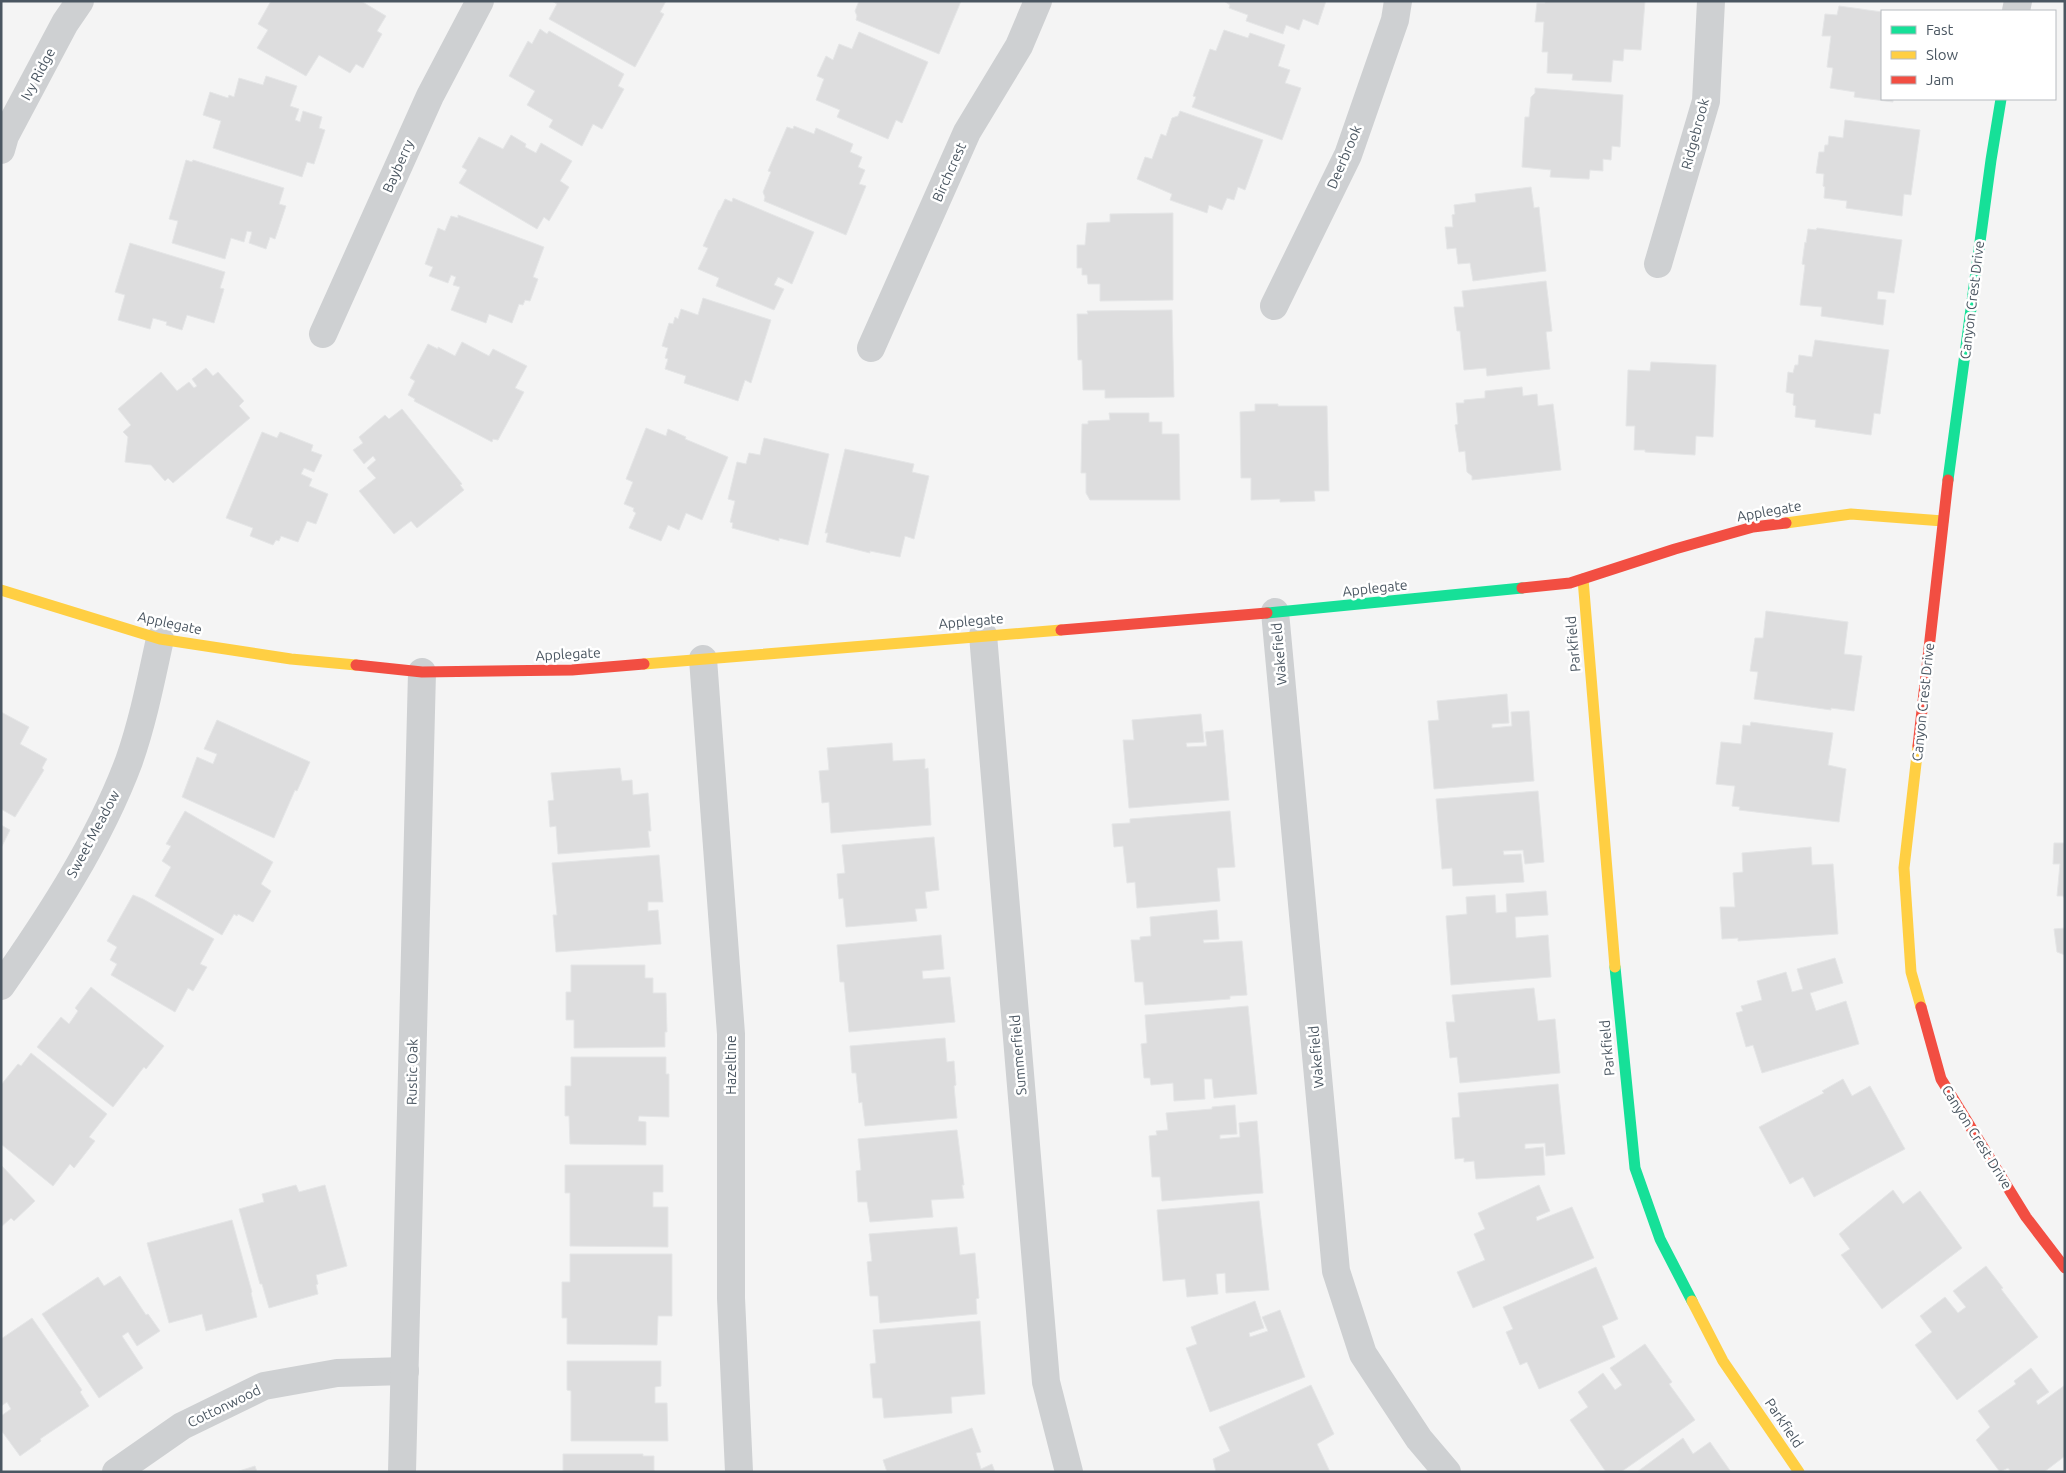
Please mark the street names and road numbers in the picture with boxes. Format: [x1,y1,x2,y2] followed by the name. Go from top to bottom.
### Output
[18,45,58,103] street label: Ivy Ridge
[1678,97,1712,171] street label: Ridgebrook
[1323,123,1365,191] street label: Deerbrook
[379,137,417,195] street label: Bayberry
[929,139,969,204] street label: Birchcrest
[1957,240,1987,360] street label: Canyon Crest Drive
[1735,497,1803,525] street label: Applegate
[1342,577,1408,599] street label: Applegate
[136,608,204,638] street label: Applegate
[938,610,1004,632] street label: Applegate
[1563,615,1583,673] street label: Parkfield
[1268,622,1290,686] street label: Wakefield
[1909,642,1937,762] street label: Canyon Crest Drive
[535,644,601,664] street label: Applegate
[63,787,123,880] street label: Sweet Meadow
[1007,1014,1029,1096] street label: Summerfield
[1597,1019,1617,1077] street label: Parkfield
[1305,1025,1327,1089] street label: Wakefield
[723,1035,739,1095] street label: Hazeltine
[403,1039,421,1105] street label: Rustic Oak
[1939,1082,2015,1192] street label: Canyon Crest Drive
[185,1381,263,1431] street label: Cottonwood
[1762,1395,1806,1451] street label: Parkfield

